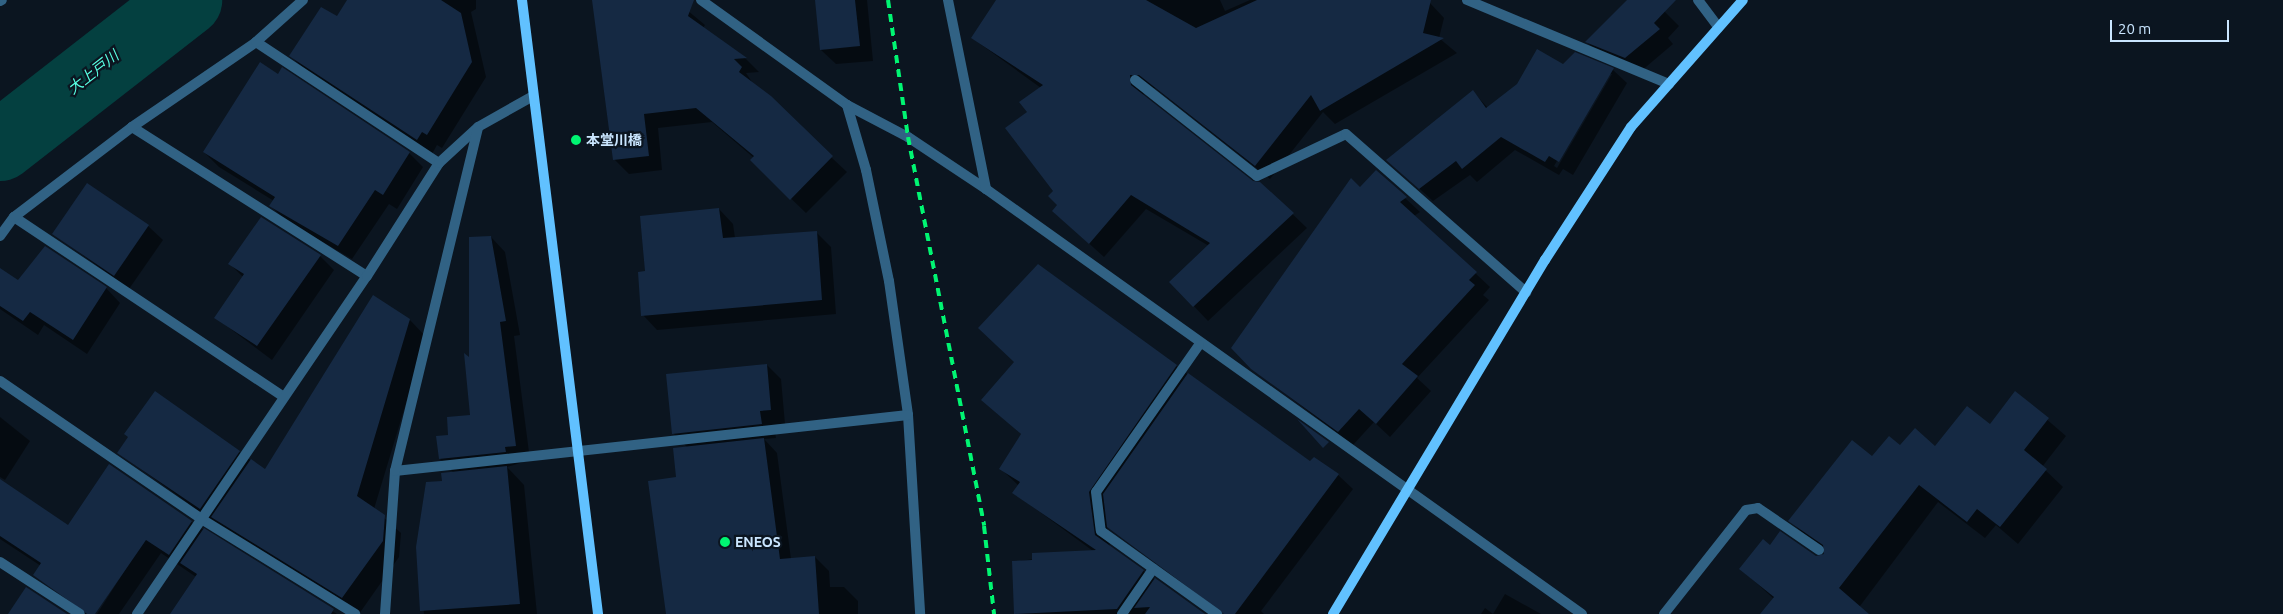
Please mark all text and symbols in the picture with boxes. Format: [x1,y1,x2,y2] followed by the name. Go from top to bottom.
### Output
[2113,10,2232,42] scale bar
[2118,20,2151,37] text: 20 m
[64,46,122,98] water label: 大上戸川
[586,132,642,148] place label: 本堂川橋
[570,134,582,146] marker: 本堂川橋
[735,534,781,550] place label: ENEOS
[719,536,731,548] marker: ENEOS

